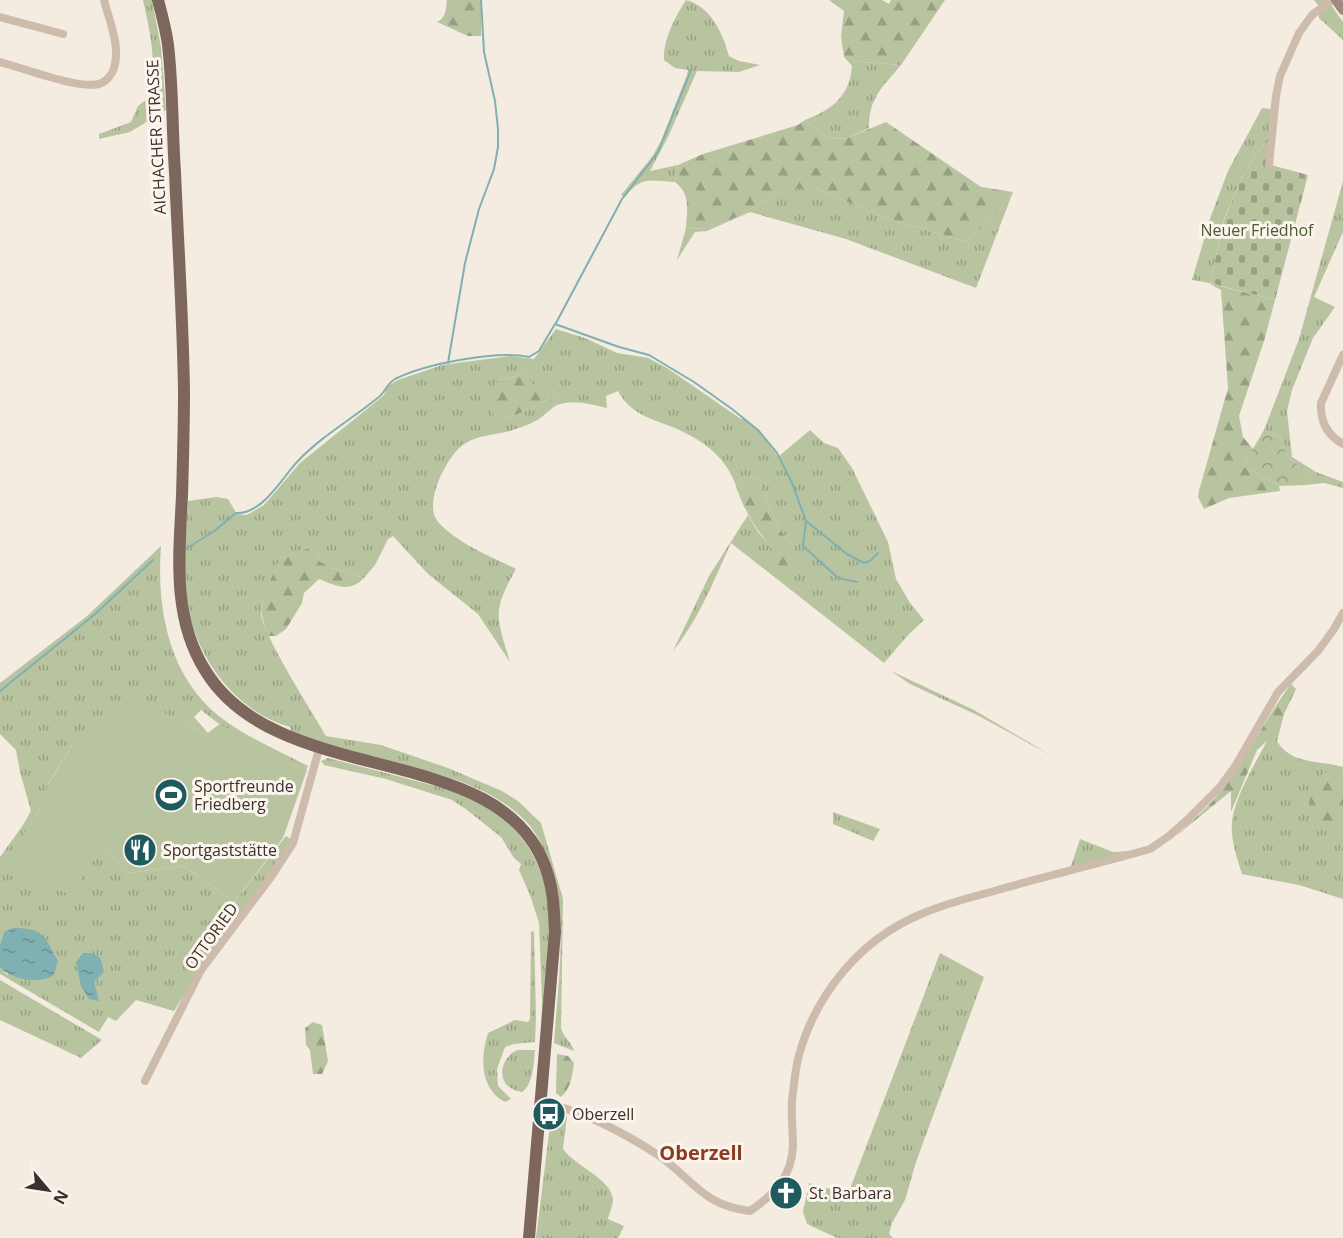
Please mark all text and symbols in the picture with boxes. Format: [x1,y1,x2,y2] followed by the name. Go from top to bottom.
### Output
[141,59,171,215] street label: AICHACHER STRASSE
[1201,219,1315,241] park label: Neuer Friedhof
[194,775,294,815] place label: Sportfreunde Friedberg
[153,777,189,813] sports icon: Sportfreunde Friedberg
[122,832,158,868] restaurant icon: Sportgaststätte
[163,839,277,861] place label: Sportgaststätte
[179,898,243,974] street label: OTTORIED
[531,1096,567,1132] bus stop icon: Oberzell
[572,1103,634,1125] place label: Oberzell
[659,1139,743,1166] district label: Oberzell
[18,1160,78,1220] north arrow
[768,1175,804,1211] church icon: St. Barbara
[809,1182,892,1204] place label: St. Barbara
[48,1186,74,1208] text: N

